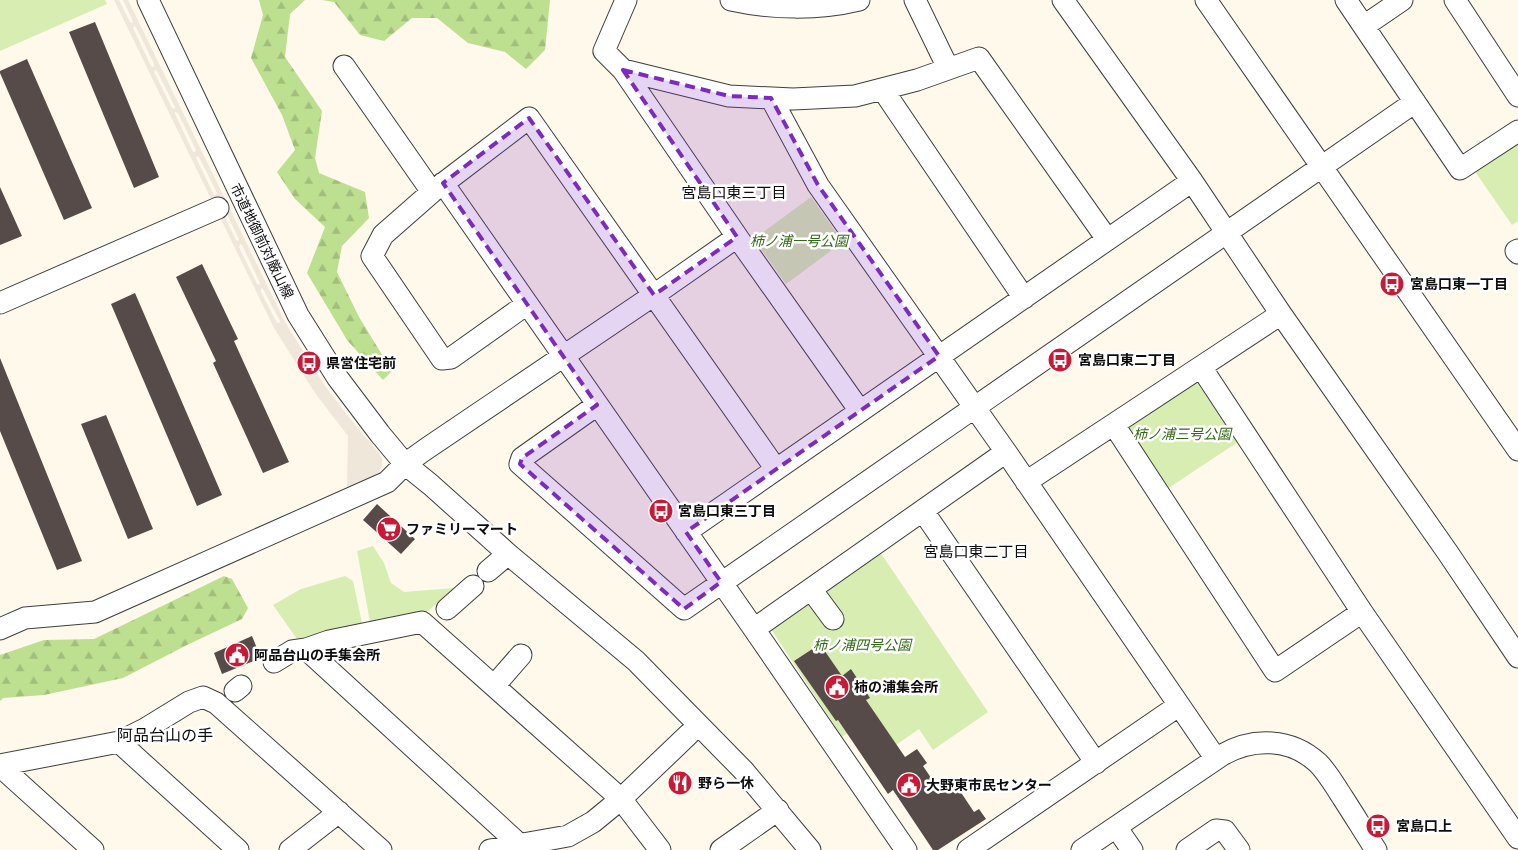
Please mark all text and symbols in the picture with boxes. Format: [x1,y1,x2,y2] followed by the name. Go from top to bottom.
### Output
[227,181,297,301] street label: 市道地御前対厳山線
[681,185,787,201] district label: 宮島口東三丁目
[750,233,850,249] park label: 柿ノ浦一号公園
[1379,271,1405,297] bus stop icon: 宮島口東一丁目
[1410,276,1508,292] place label: 宮島口東一丁目
[1047,347,1073,373] bus stop icon: 宮島口東二丁目
[296,350,322,376] bus stop icon: 県営住宅前
[1078,352,1176,368] place label: 宮島口東二丁目
[326,355,396,371] place label: 県営住宅前
[1133,426,1233,442] park label: 柿ノ浦三号公園
[648,498,674,524] bus stop icon: 宮島口東三丁目
[678,503,776,519] place label: 宮島口東三丁目
[376,516,402,542] supermarket icon: ファミリーマート
[406,521,518,537] place label: ファミリーマート
[923,544,1029,560] district label: 宮島口東二丁目
[813,637,913,653] park label: 柿ノ浦四号公園
[224,642,250,668] public building icon: 阿品台山の手集会所
[254,647,380,663] place label: 阿品台山の手集会所
[824,674,850,700] public building icon: 柿の浦集会所
[854,679,938,695] place label: 柿の浦集会所
[117,727,213,744] district label: 阿品台山の手
[667,770,693,796] restaurant icon: 野ら一休
[896,772,922,798] public building icon: 大野東市民センター
[698,775,754,791] place label: 野ら一休
[926,777,1052,793] place label: 大野東市民センター
[1365,813,1391,839] bus stop icon: 宮島口上
[1396,818,1452,834] place label: 宮島口上

